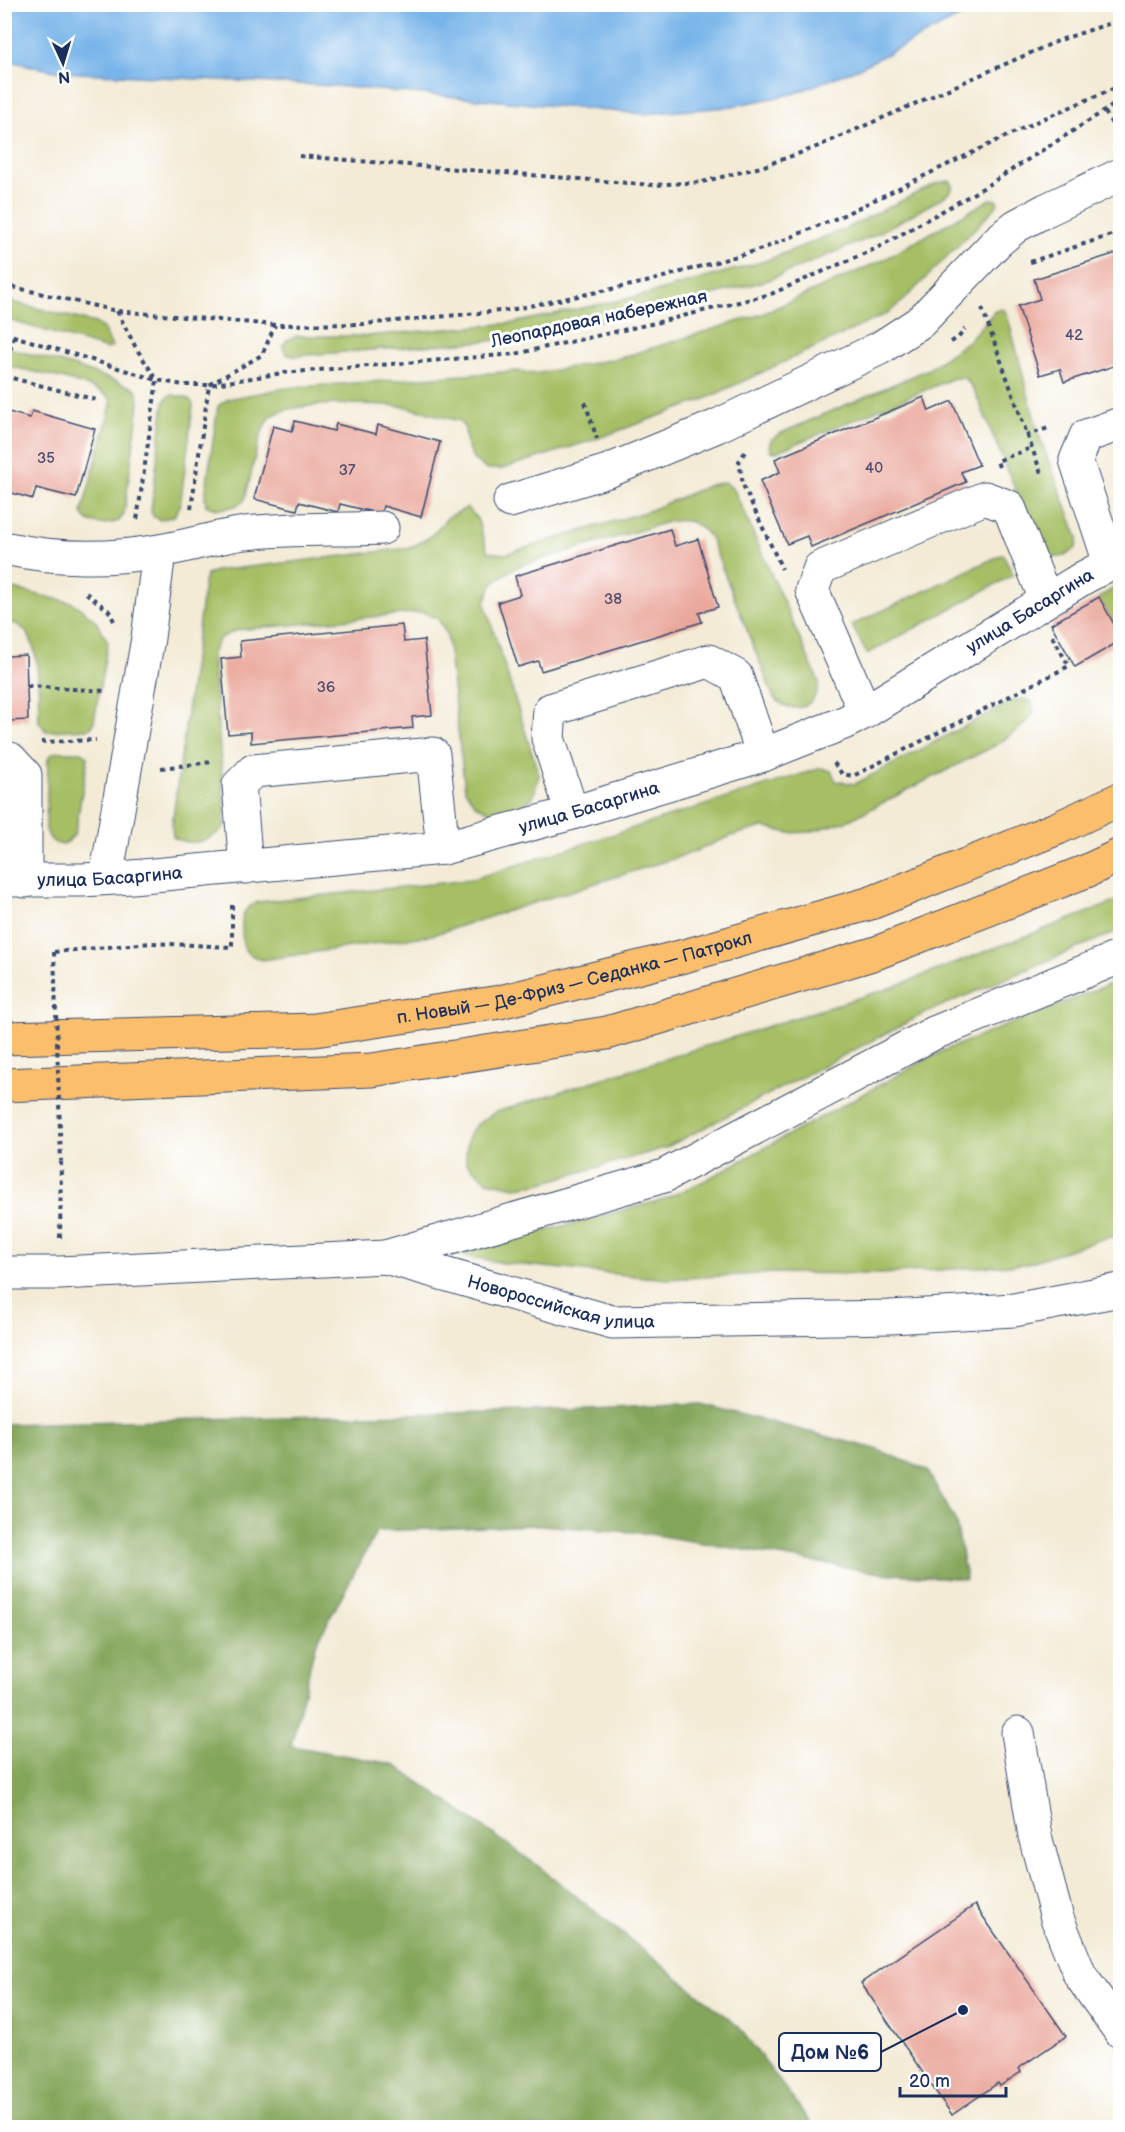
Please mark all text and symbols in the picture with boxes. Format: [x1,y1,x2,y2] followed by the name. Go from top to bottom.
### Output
[33,33,93,93] north arrow
[57,67,71,86] text: N
[488,286,709,352] street label: Леопардовая набережная
[1065,326,1083,345] house number: 42
[37,449,55,468] house number: 35
[865,459,883,478] house number: 40
[339,461,356,480] house number: 37
[962,564,1097,658] street label: улица Басаргина
[604,590,622,609] house number: 38
[317,678,335,697] house number: 36
[516,777,662,837] street label: улица Басаргина
[37,862,184,891] street label: улица Басаргина
[395,927,754,1028] street label: п. Новый — Де-Фриз — Седанка — Патрокл
[465,1271,655,1333] street label: Новороссийская улица
[779,2033,881,2071] callout: Дом №6
[791,2041,869,2065] text: Дом №6
[900,2060,1006,2098] scale bar
[909,2071,950,2092] text: 20 m

